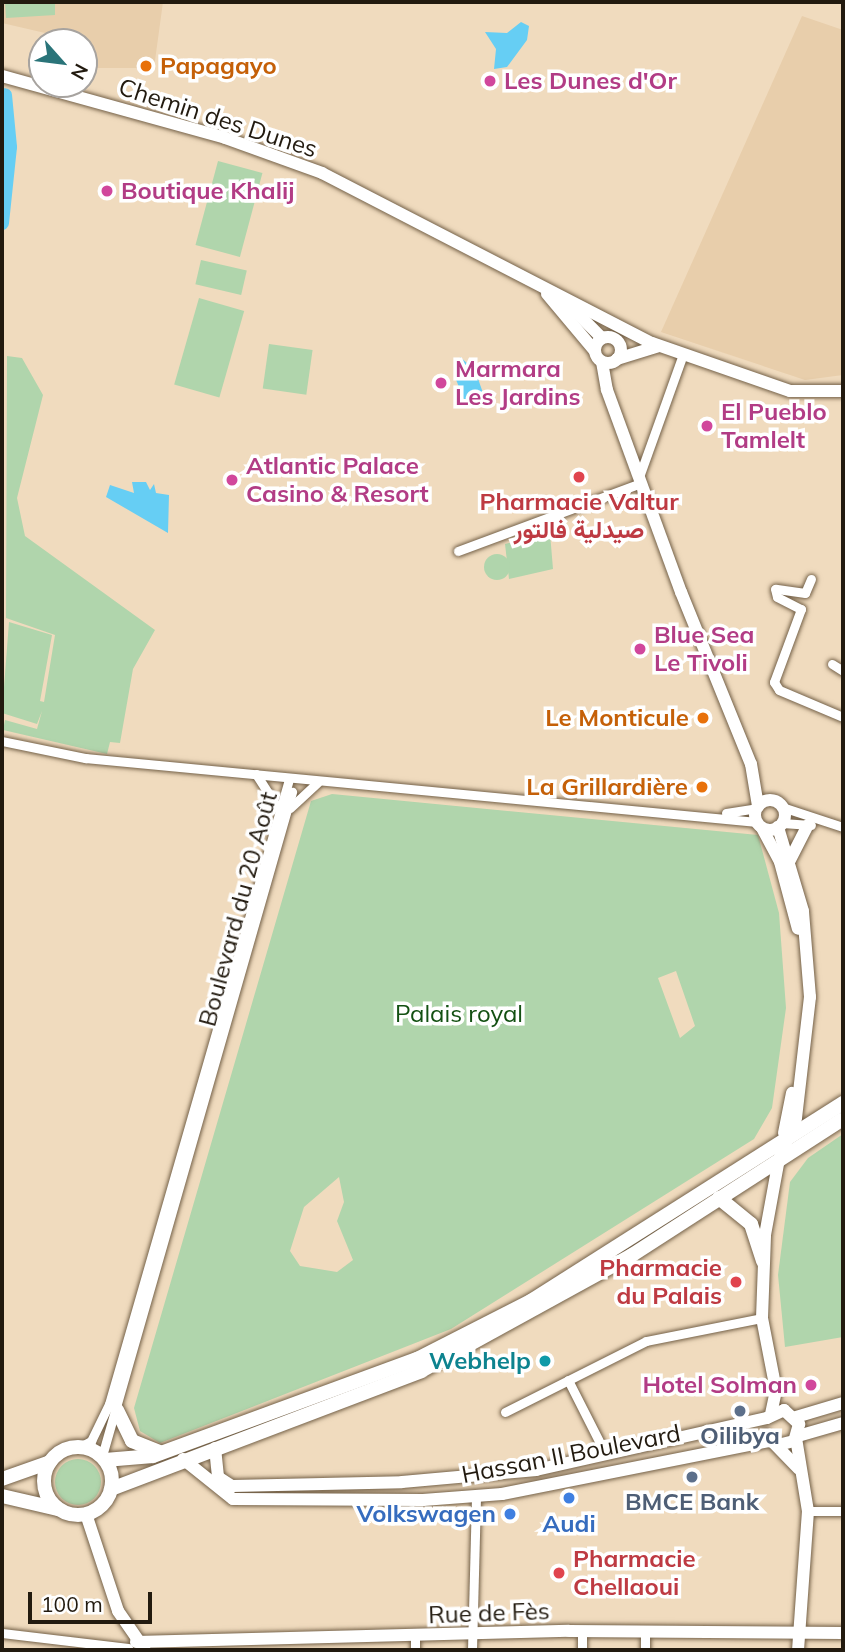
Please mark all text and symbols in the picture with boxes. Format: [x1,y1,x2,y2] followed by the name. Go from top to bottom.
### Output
[28,28,98,98] north arrow
[160,52,277,80] place label: Papagayo
[138,58,154,74] marker: Papagayo
[66,60,94,84] text: N
[504,67,677,95] place label: Les Dunes d'Or
[115,72,321,164] street label: Chemin des Dunes
[482,73,498,89] marker: Les Dunes d'Or
[121,177,294,205] place label: Boutique Khalij
[99,183,115,199] marker: Boutique Khalij
[455,355,581,411] place label: Marmara Les Jardins
[433,375,449,391] marker: Marmara Les Jardins
[721,398,827,454] place label: El Pueblo Tamlelt
[699,418,715,434] marker: El Pueblo Tamlelt
[246,452,429,508] place label: Atlantic Palace Casino & Resort
[571,469,587,485] marker: Pharmacie Valtur صيدلية فالتور
[224,472,240,488] marker: Atlantic Palace Casino & Resort
[479,488,679,544] place label: Pharmacie Valtur صيدلية فالتور
[654,621,754,677] place label: Blue Sea Le Tivoli
[632,641,648,657] marker: Blue Sea Le Tivoli
[545,704,689,732] place label: Le Monticule
[695,710,711,726] marker: Le Monticule
[526,773,688,801] place label: La Grillardière
[694,779,710,795] marker: La Grillardière
[193,789,283,1029] street label: Boulevard du 20 Août
[395,1000,523,1028] park label: Palais royal
[599,1254,722,1310] place label: Pharmacie du Palais
[728,1274,744,1290] marker: Pharmacie du Palais
[429,1347,531,1375] place label: Webhelp
[537,1353,553,1369] marker: Webhelp
[642,1371,797,1399] place label: Hotel Solman
[803,1377,819,1393] marker: Hotel Solman
[732,1403,748,1419] marker: Oilibya
[459,1419,683,1489] street label: Hassan II Boulevard
[700,1422,780,1450] place label: Oilibya
[684,1469,700,1485] marker: BMCE Bank
[625,1488,759,1516] place label: BMCE Bank
[561,1490,577,1506] marker: Audi
[357,1500,496,1528] place label: Volkswagen
[502,1506,518,1522] marker: Volkswagen
[542,1510,596,1538] place label: Audi
[573,1545,696,1601] place label: Pharmacie Chellaoui
[551,1565,567,1581] marker: Pharmacie Chellaoui
[32,1578,156,1622] scale bar
[41,1591,103,1617] text: 100 m
[428,1596,550,1630] street label: Rue de Fès

